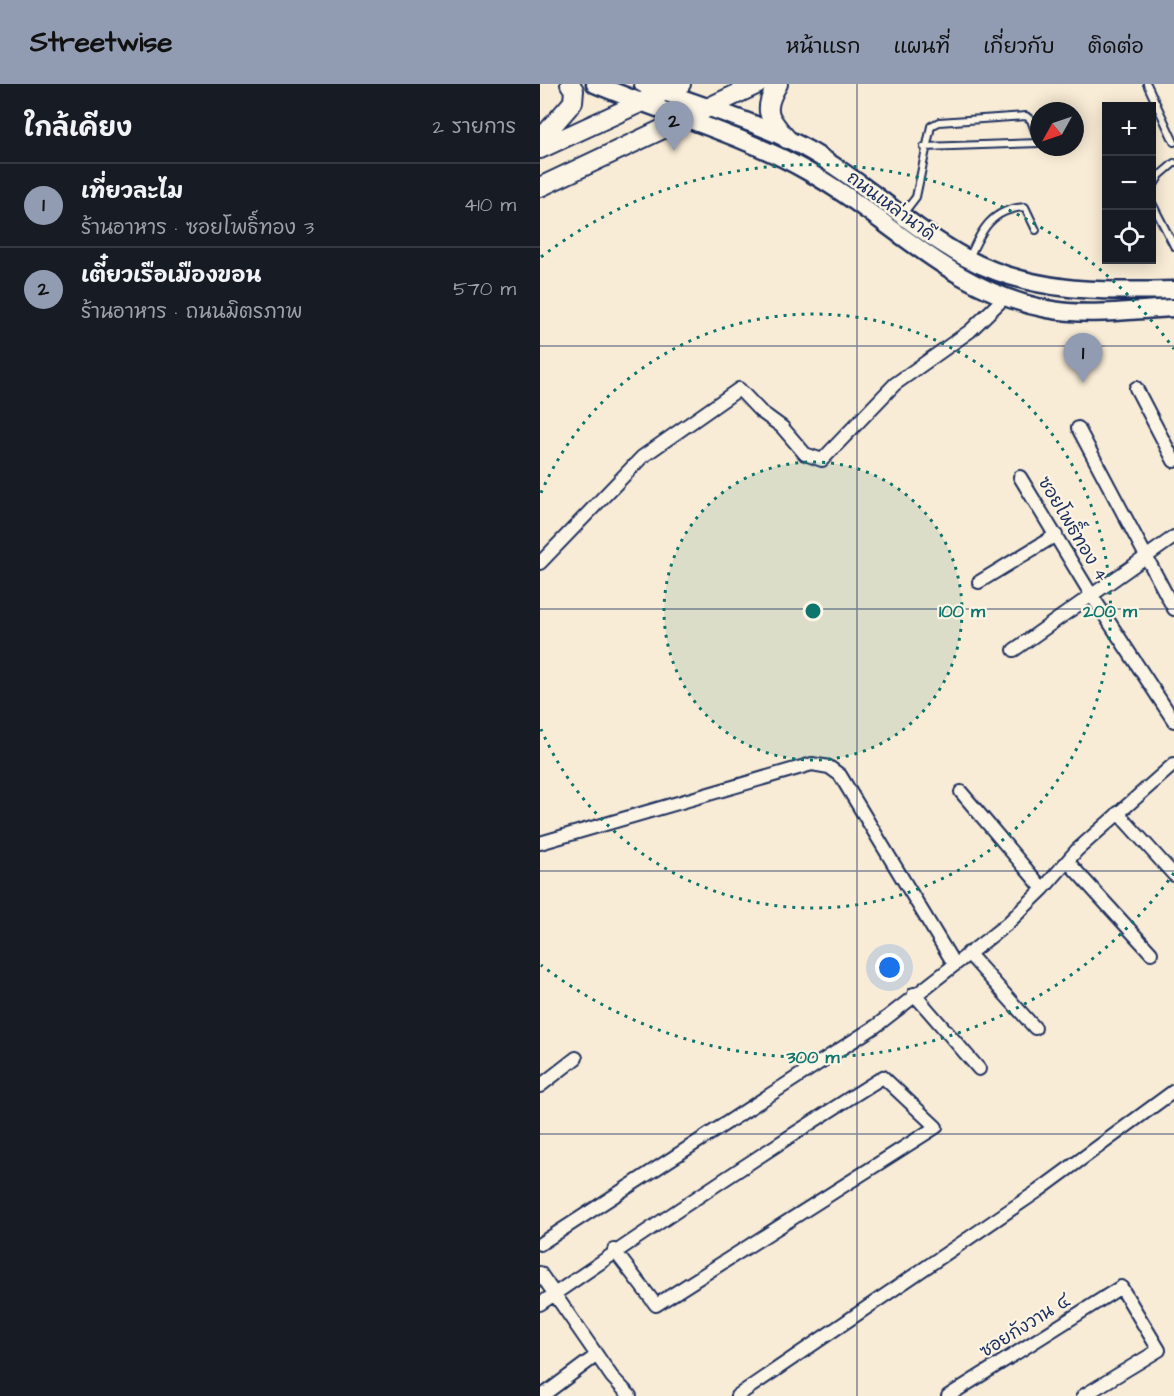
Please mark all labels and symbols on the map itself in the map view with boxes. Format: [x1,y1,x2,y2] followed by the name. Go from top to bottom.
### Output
[654,101,694,151] pin: 2
[1030,102,1084,156] north arrow
[842,165,940,247] street label: ถนนเหล่านาดี
[1064,334,1102,383] pin: 1
[1032,469,1119,586] street label: ซอยโพธิ์ทอง 4
[939,599,986,624] text: 100 m
[1082,599,1138,624] text: 200 m
[803,601,823,621] centre of rings
[875,953,904,982] your location
[785,1045,841,1070] text: 300 m
[975,1288,1076,1364] street label: ซอยกังวาน ๔

